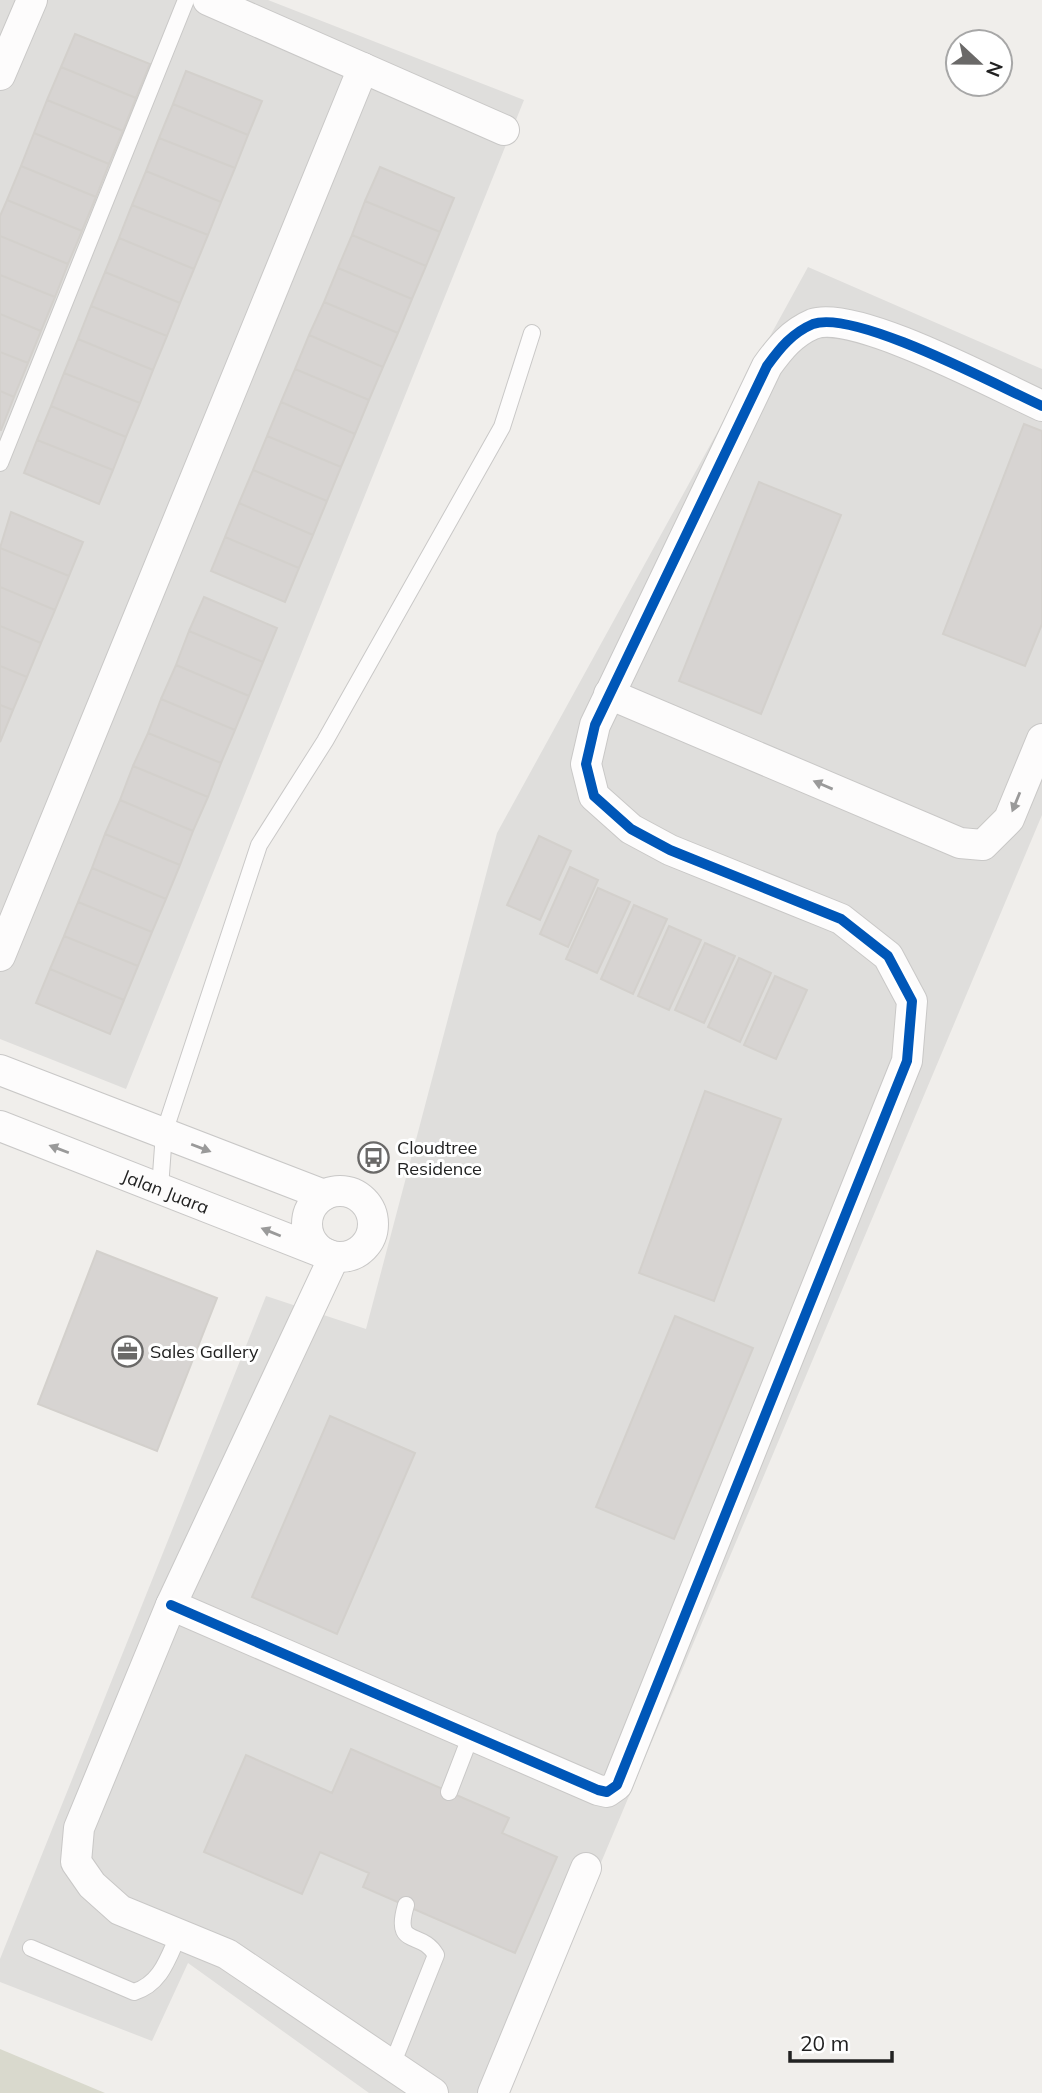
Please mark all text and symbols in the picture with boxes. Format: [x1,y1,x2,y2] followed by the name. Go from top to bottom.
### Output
[944,28,1014,98] north arrow
[981,58,1009,81] text: N
[812,779,833,790] one-way arrow
[1010,792,1021,813] one-way arrow
[397,1136,482,1180] place label: Cloudtree Residence
[357,1140,391,1174] bus stop icon: Cloudtree Residence
[191,1142,212,1153] one-way arrow
[48,1143,69,1154] one-way arrow
[119,1164,213,1218] street label: Jalan Juara
[260,1226,281,1237] one-way arrow
[110,1334,144,1368] office icon: Sales Gallery
[150,1340,259,1363] place label: Sales Gallery
[790,2020,892,2064] scale bar
[800,2030,849,2056] text: 20 m

